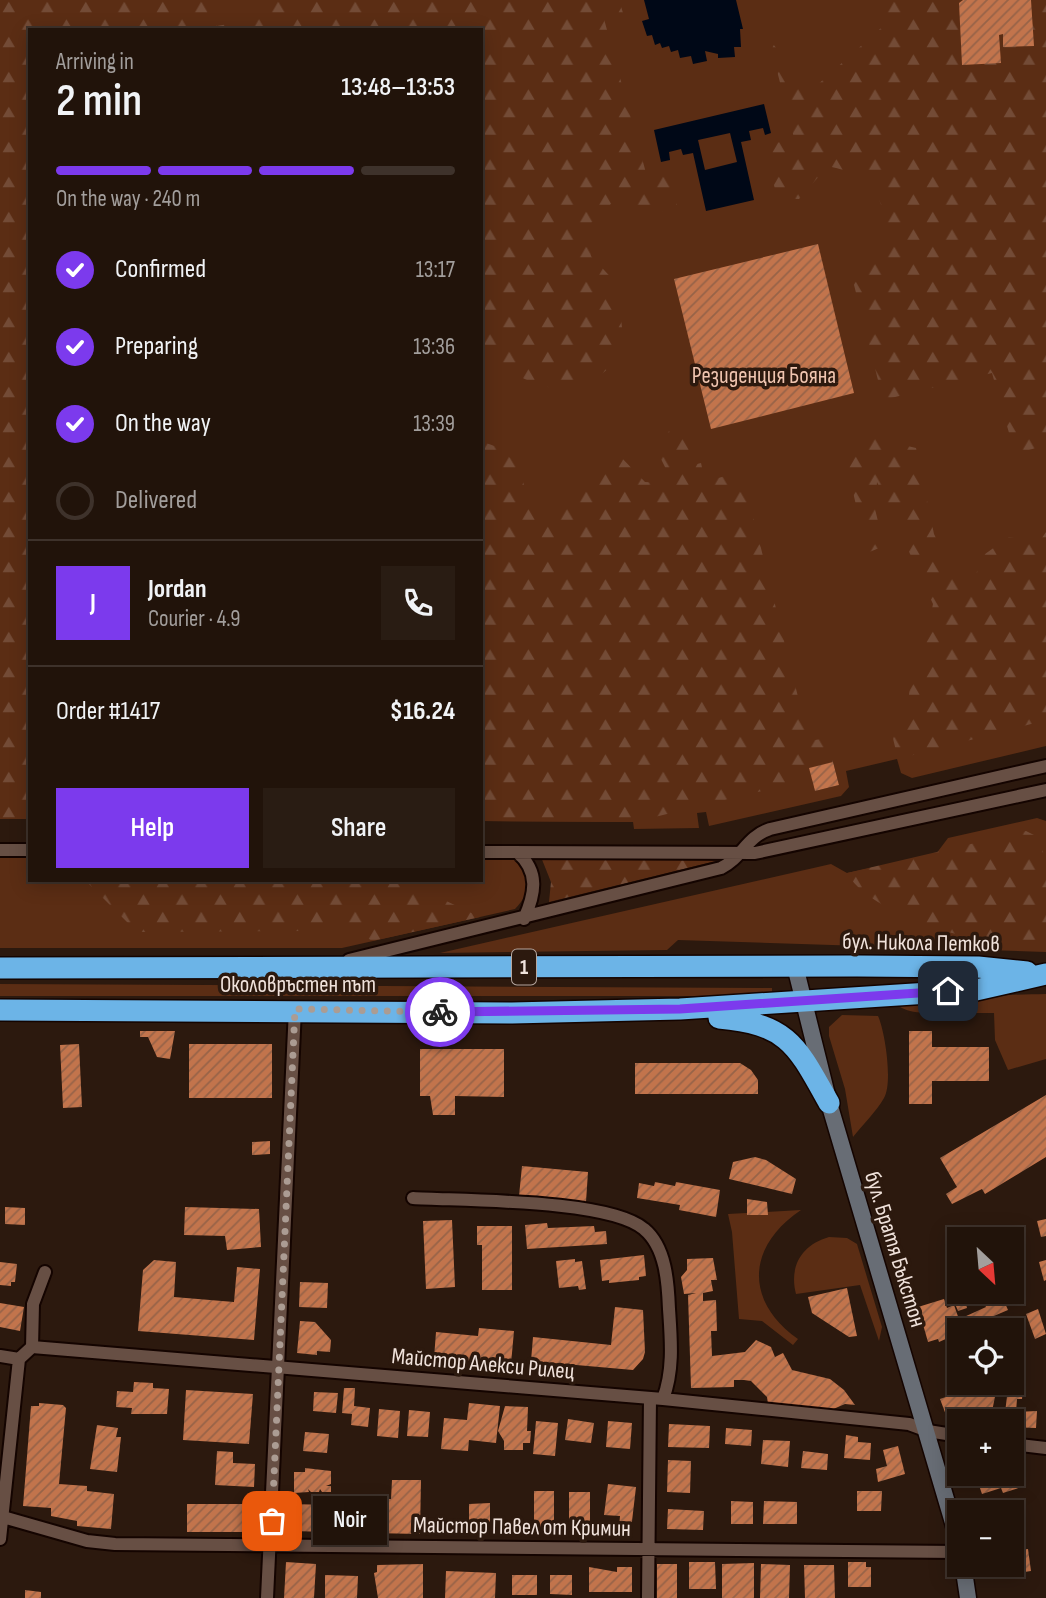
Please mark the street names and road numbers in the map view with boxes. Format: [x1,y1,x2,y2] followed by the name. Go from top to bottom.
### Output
[842,928,1000,958] street label: бул. Никола Петков
[512,950,536,984] road number: 1
[220,971,376,999] street label: Околовръстен път
[858,1168,932,1330] street label: бул. Братя Бъкстон
[390,1342,576,1386] street label: Майстор Алекси Рилец
[413,1511,631,1543] street label: Майстор Павел от Кримин

